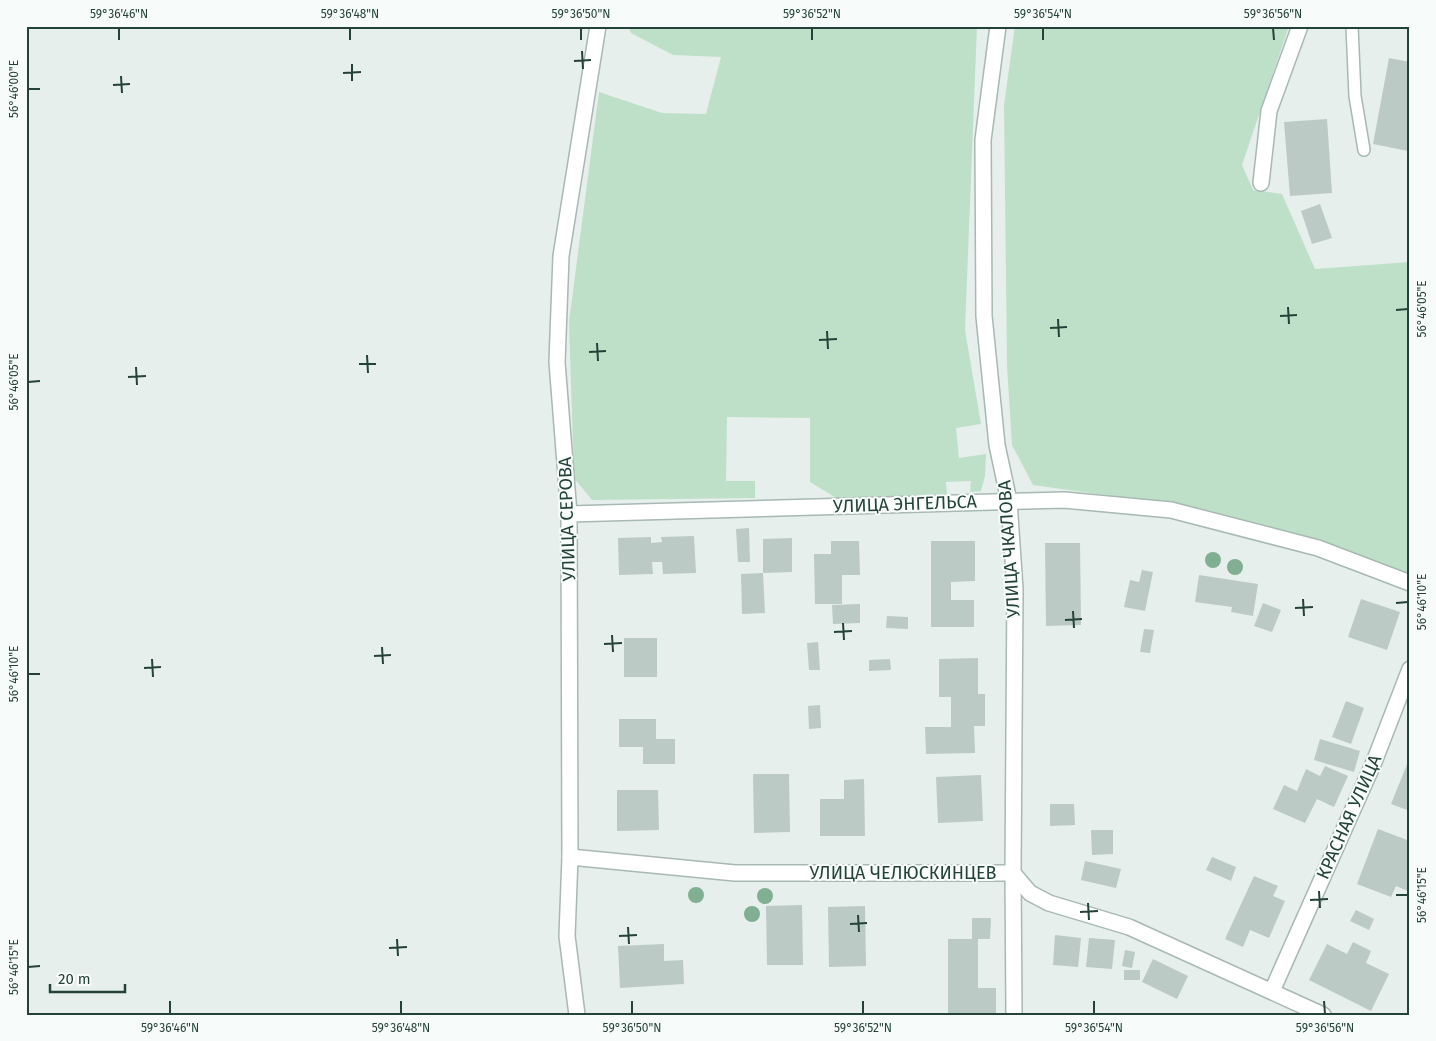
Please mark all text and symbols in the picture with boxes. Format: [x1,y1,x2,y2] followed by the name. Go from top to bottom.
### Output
[90,7,148,21] text: 59°36'46"N
[321,7,379,21] text: 59°36'48"N
[552,7,610,21] text: 59°36'50"N
[783,7,841,21] text: 59°36'52"N
[1014,7,1072,21] text: 59°36'54"N
[1244,7,1302,21] text: 59°36'56"N
[7,60,21,118] text: 56°46'00"E
[1415,280,1429,338] text: 56°46'05"E
[7,353,21,411] text: 56°46'05"E
[554,456,580,582] street label: УЛИЦА СЕРОВА
[993,479,1025,619] street label: УЛИЦА ЧКАЛОВА
[833,490,978,518] street label: УЛИЦА ЭНГЕЛЬСА
[1415,574,1429,630] text: 56°46'10"E
[7,646,21,702] text: 56°46'10"E
[1312,751,1387,883] street label: КРАСНАЯ УЛИЦА
[810,862,997,884] street label: УЛИЦА ЧЕЛЮСКИНЦЕВ
[1415,867,1429,923] text: 56°46'15"E
[7,939,21,995] text: 56°46'15"E
[50,961,125,993] scale bar
[58,970,91,988] text: 20 m
[141,1021,199,1035] text: 59°36'46"N
[372,1021,430,1035] text: 59°36'48"N
[603,1021,661,1035] text: 59°36'50"N
[834,1021,892,1035] text: 59°36'52"N
[1065,1021,1123,1035] text: 59°36'54"N
[1296,1021,1354,1035] text: 59°36'56"N

